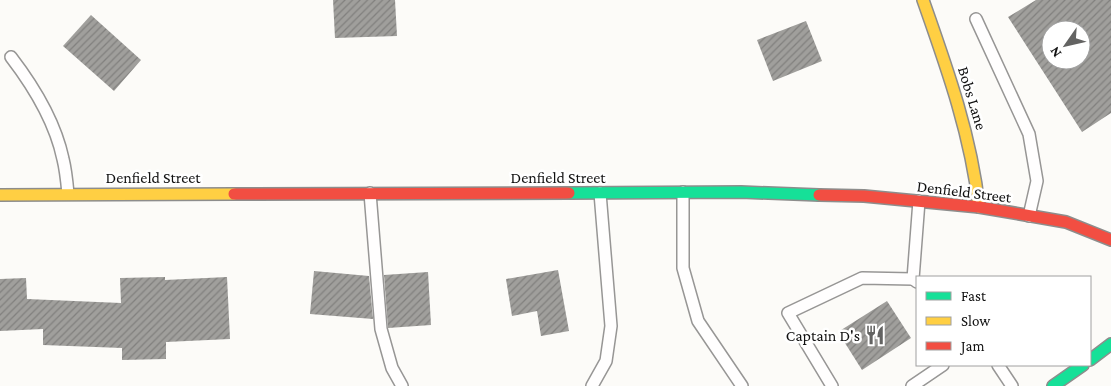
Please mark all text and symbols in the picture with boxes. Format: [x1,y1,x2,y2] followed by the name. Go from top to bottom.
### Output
[1041,20,1091,70] north arrow
[1046,43,1065,61] text: N
[955,64,990,132] street label: Bobs Lane
[106,169,201,186] street label: Denfield Street
[511,169,606,186] street label: Denfield Street
[916,177,1013,206] street label: Denfield Street
[916,276,1091,366] legend
[961,288,987,304] text: Fast
[961,313,991,329] text: Slow
[864,324,886,346] restaurant icon: Captain D's
[786,327,860,345] place label: Captain D's
[959,338,984,355] text: Jam

